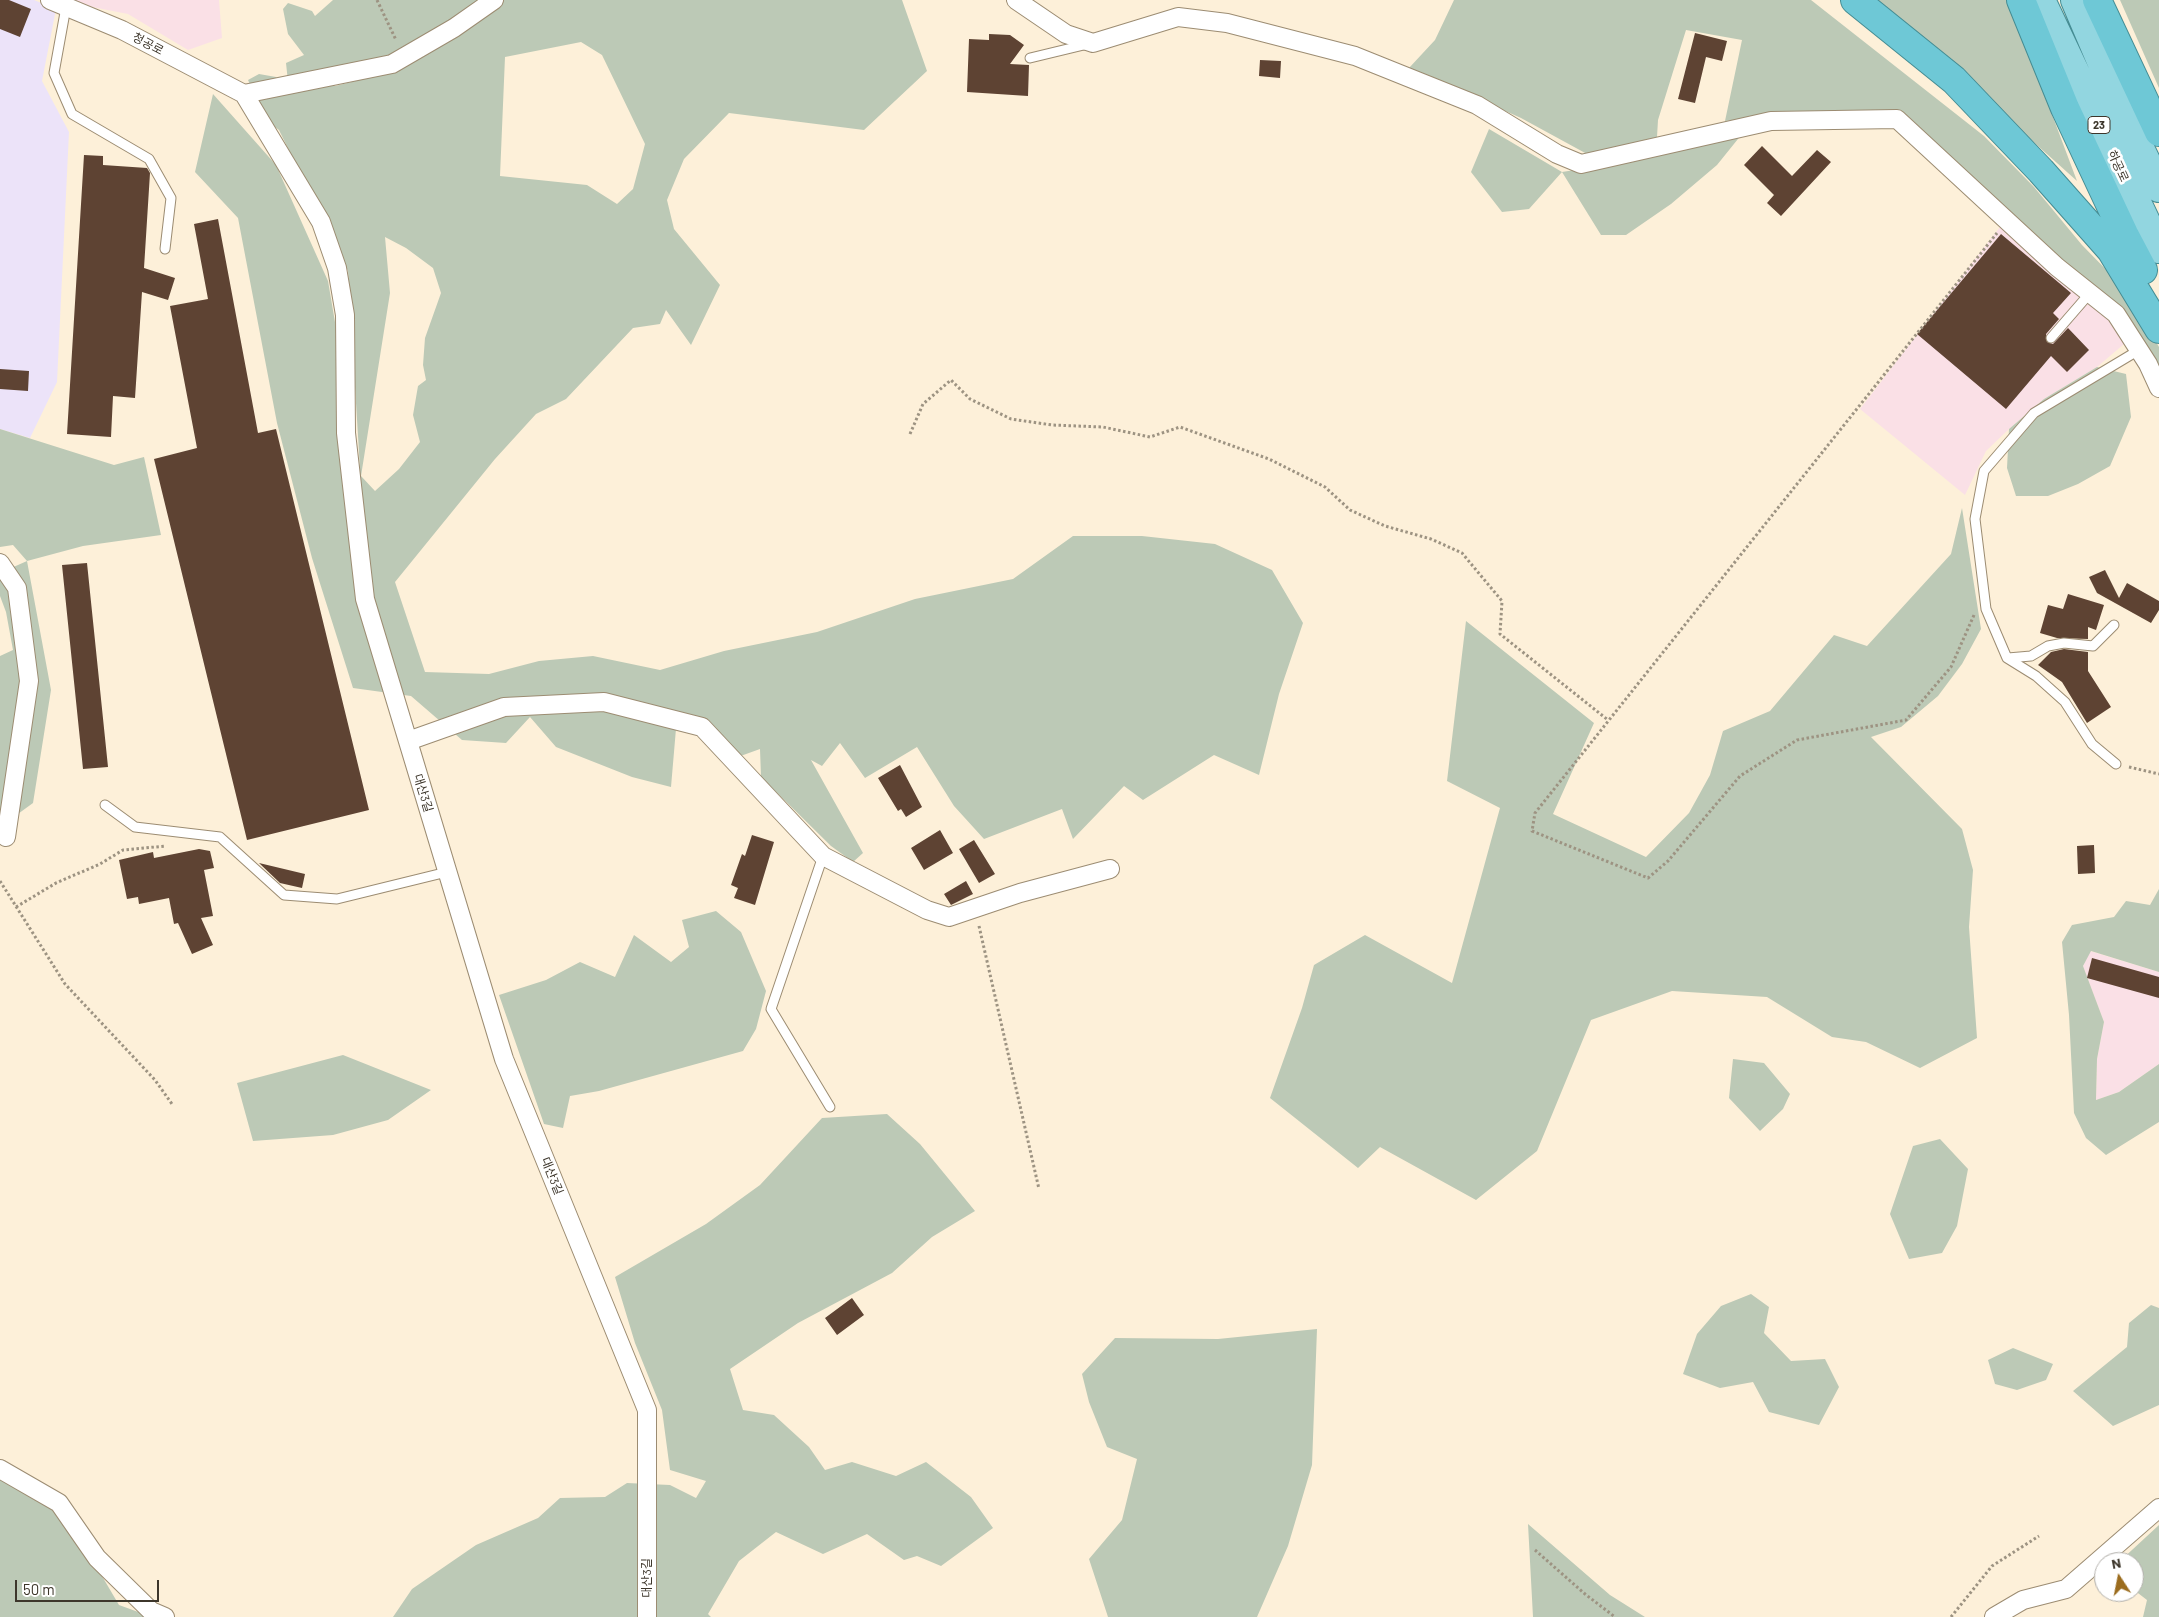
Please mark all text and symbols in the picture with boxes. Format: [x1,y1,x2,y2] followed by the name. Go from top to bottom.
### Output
[130,30,166,58] street label: 청공로
[2088,116,2110,134] road number: 23
[2104,148,2132,184] street label: 하공로
[410,772,436,814] street label: 대산3길
[538,1155,566,1197] street label: 대산3길
[2094,1552,2144,1602] north arrow
[2110,1554,2122,1572] text: N
[640,1558,654,1598] street label: 대산3길
[18,1570,161,1602] scale bar
[23,1580,55,1598] text: 50 m

